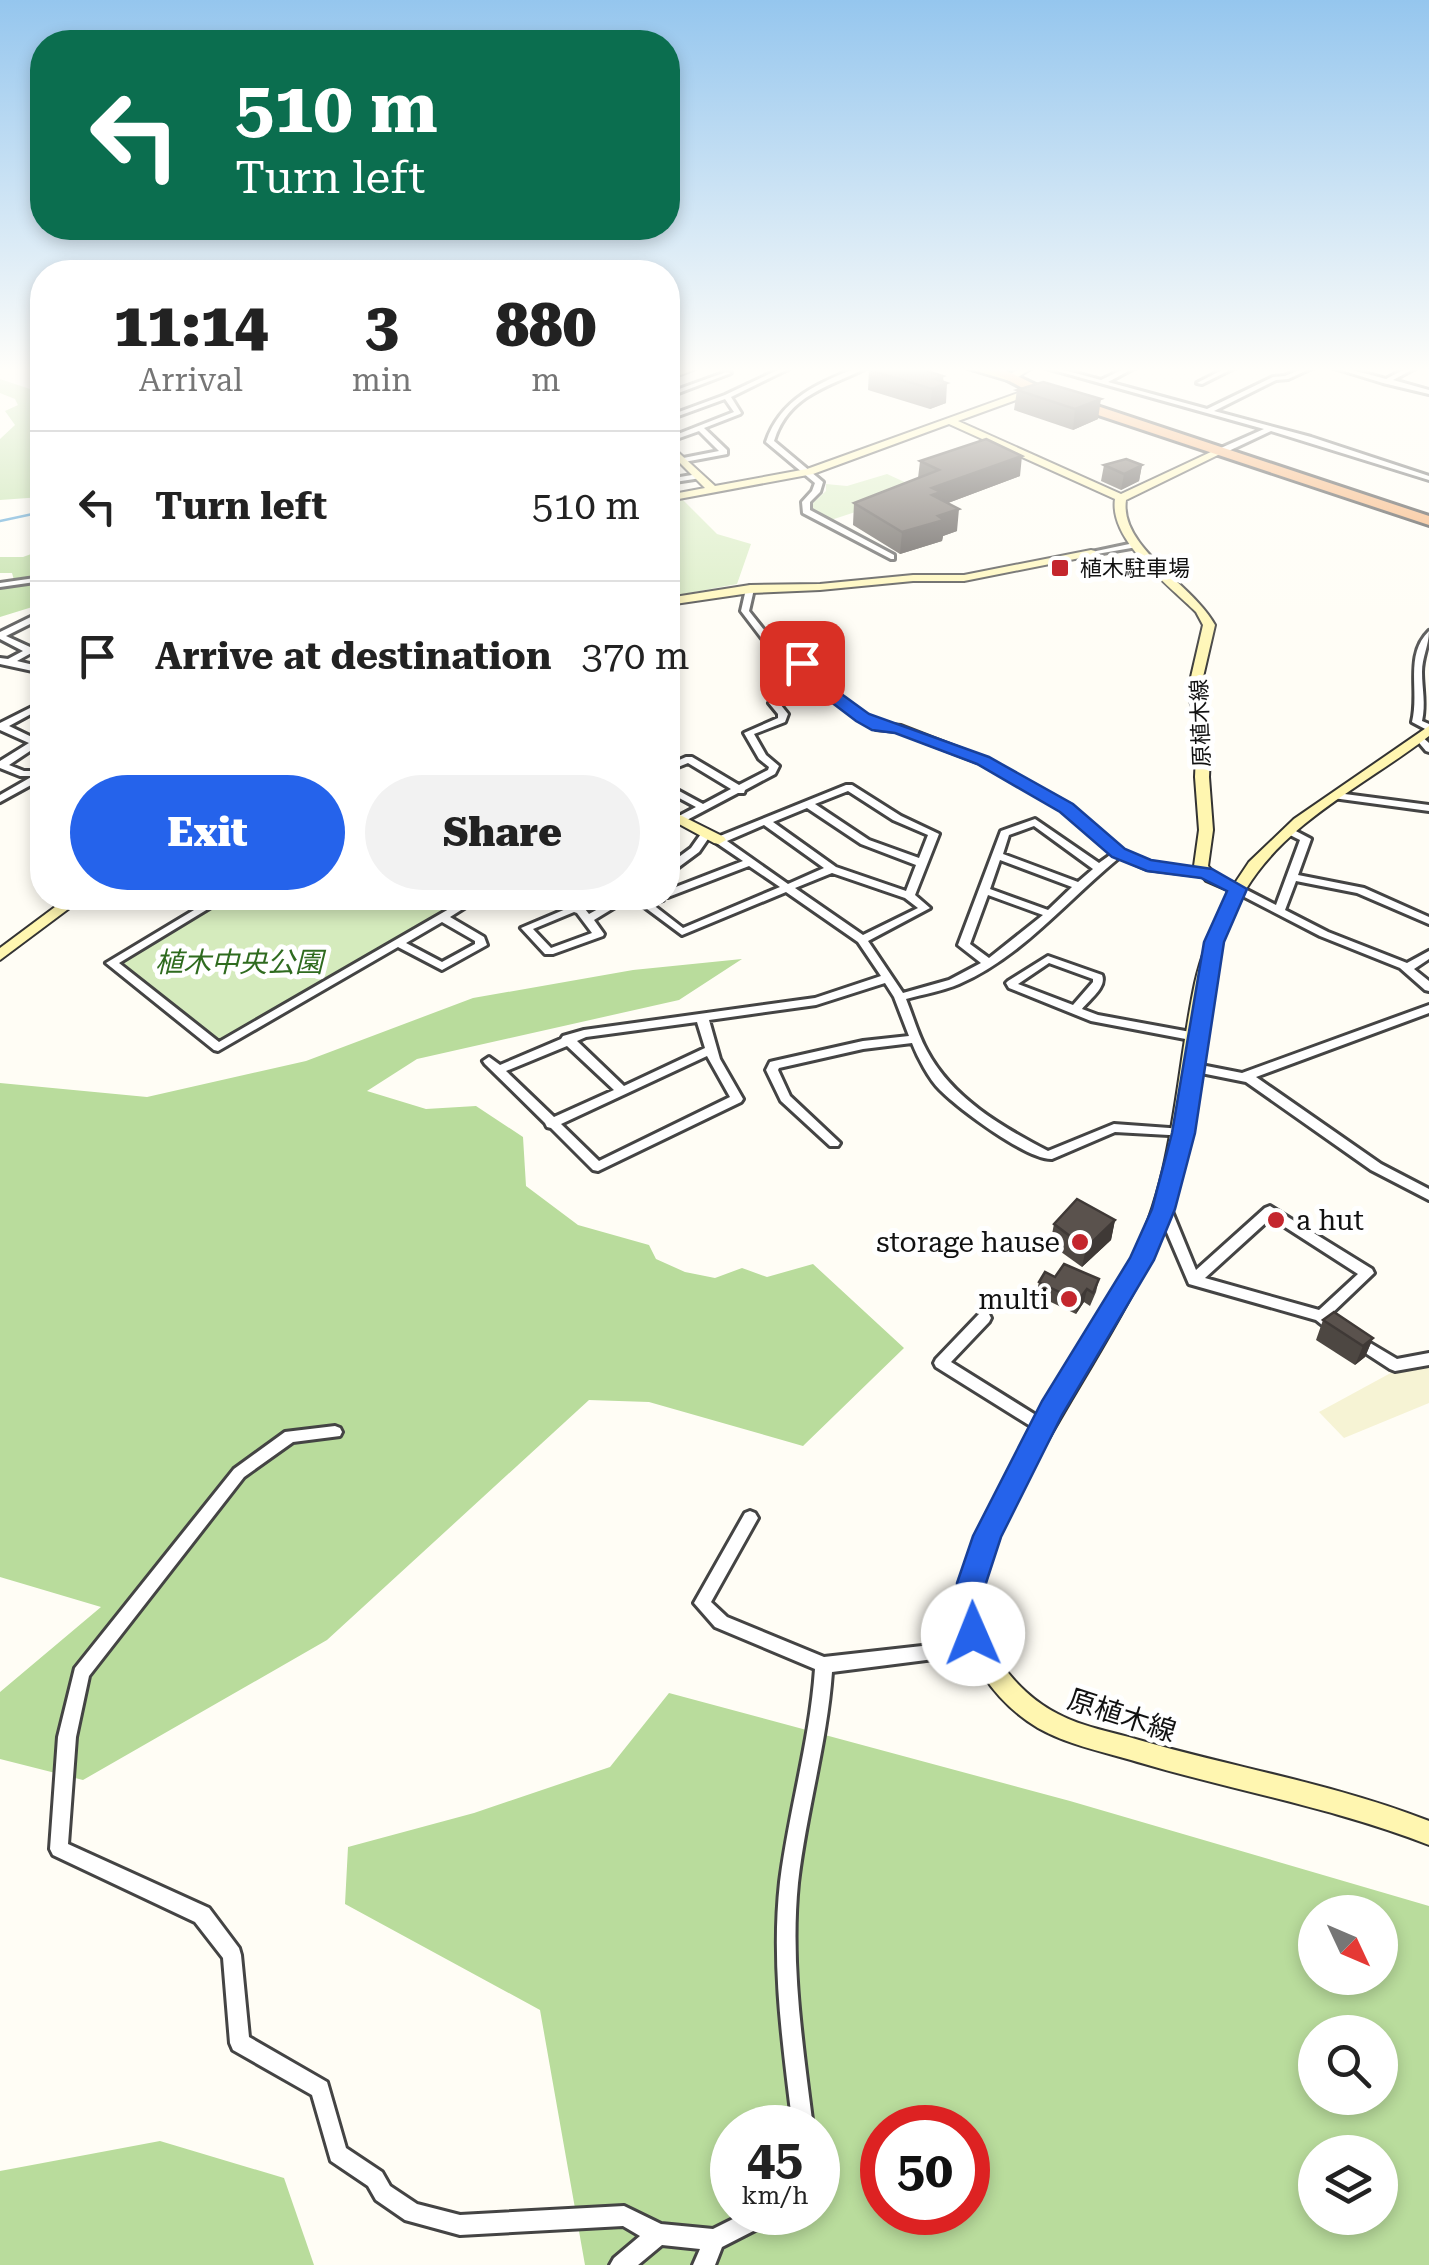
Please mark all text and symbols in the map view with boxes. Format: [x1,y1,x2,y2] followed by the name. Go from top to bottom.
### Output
[235,67,438,149] text: 510 m
[70,70,200,200] icon: left
[235,151,425,204] text: Turn left
[114,290,268,361] text: 11:14
[365,290,399,361] text: 3
[495,290,596,361] text: 880
[139,361,243,399] text: Arrival
[352,361,412,399] text: min
[531,361,560,399] text: m
[70,479,125,534] icon: left
[155,484,327,528] text: Turn left
[532,484,640,528] text: 510 m
[1080,556,1190,581] place label: 植木駐車場
[1049,557,1071,579] marker: 植木駐車場
[760,621,845,706] pin
[70,629,125,684] icon: arrive
[155,634,551,678] text: Arrive at destination
[581,634,690,678] text: 370 m
[775,636,830,691] icon: arrive
[1186,679,1215,767] street label: 原植木線
[70,775,345,890] button: Exit
[365,775,640,890] button: Share
[155,946,327,979] park label: 植木中央公園
[1296,1204,1364,1237] place label: a hut
[1265,1209,1287,1231] marker: a hut
[876,1226,1060,1259] place label: storage hause
[1069,1231,1091,1253] marker: storage hause
[978,1283,1049,1316] place label: multi
[1058,1288,1080,1310] marker: multi
[921,1582,1025,1686] position arrow
[1063,1682,1180,1748] street label: 原植木線
[1298,1895,1398,1995] north arrow
[1298,1895,1398,2235] map controls
[1298,2015,1398,2115] button: search
[860,2105,990,2235] speed limit sign: 50
[747,2129,803,2187] text: 45
[1298,2135,1398,2235] button: layers
[742,2181,808,2210] text: km/h

